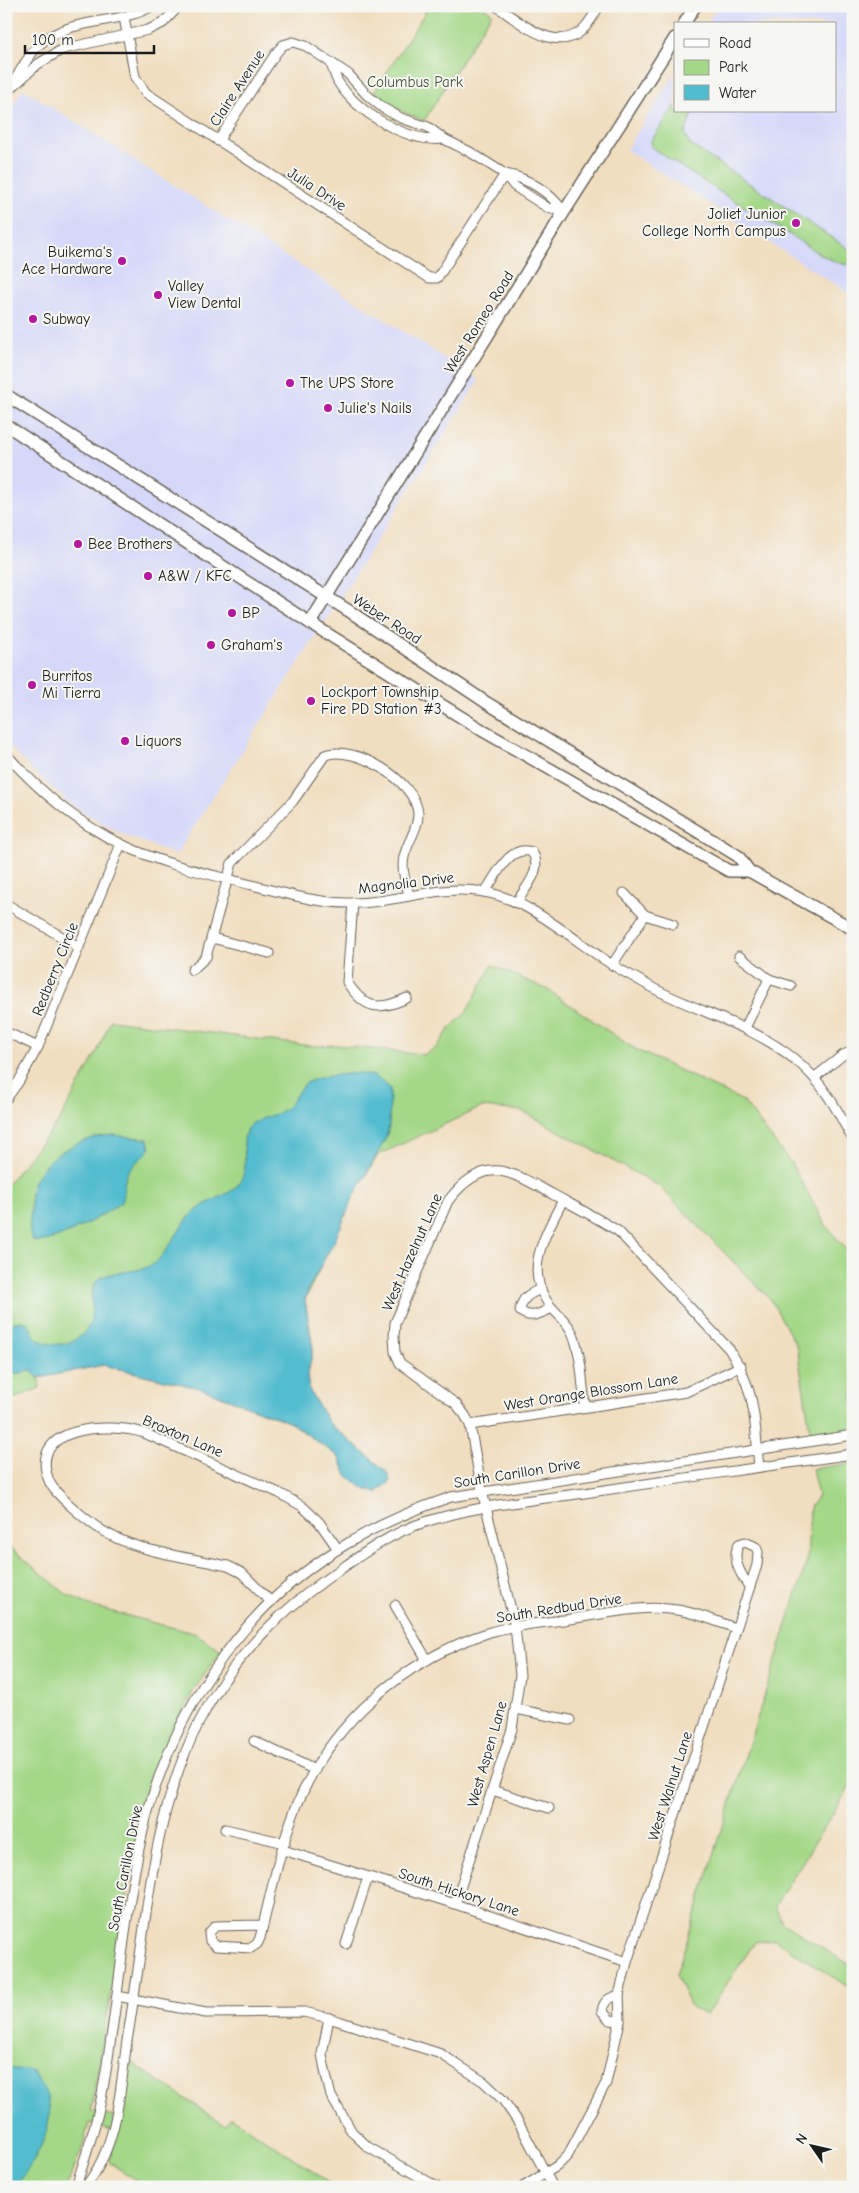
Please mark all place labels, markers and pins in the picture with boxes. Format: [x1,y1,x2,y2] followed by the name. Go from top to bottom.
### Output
[642,205,786,240] place label: Joliet Junior College North Campus
[790,217,802,229] marker: Joliet Junior College North Campus
[22,243,112,278] place label: Buikema's Ace Hardware
[116,255,128,267] marker: Buikema's Ace Hardware
[168,277,241,312] place label: Valley View Dental
[152,289,164,301] marker: Valley View Dental
[43,310,90,328] place label: Subway
[27,313,39,325] marker: Subway
[300,374,394,392] place label: The UPS Store
[284,377,296,389] marker: The UPS Store
[338,399,411,417] place label: Julie's Nails
[322,402,334,414] marker: Julie's Nails
[88,535,172,553] place label: Bee Brothers
[72,538,84,550] marker: Bee Brothers
[158,567,232,585] place label: A&W / KFC
[142,570,154,582] marker: A&W / KFC
[242,604,260,622] place label: BP
[226,607,238,619] marker: BP
[221,636,283,654] place label: Graham's
[205,639,217,651] marker: Graham's
[42,667,101,702] place label: Burritos Mi Tierra
[26,679,38,691] marker: Burritos Mi Tierra
[321,683,442,718] place label: Lockport Township Fire PD Station #3
[305,695,317,707] marker: Lockport Township Fire PD Station #3
[135,732,181,750] place label: Liquors
[119,735,131,747] marker: Liquors

